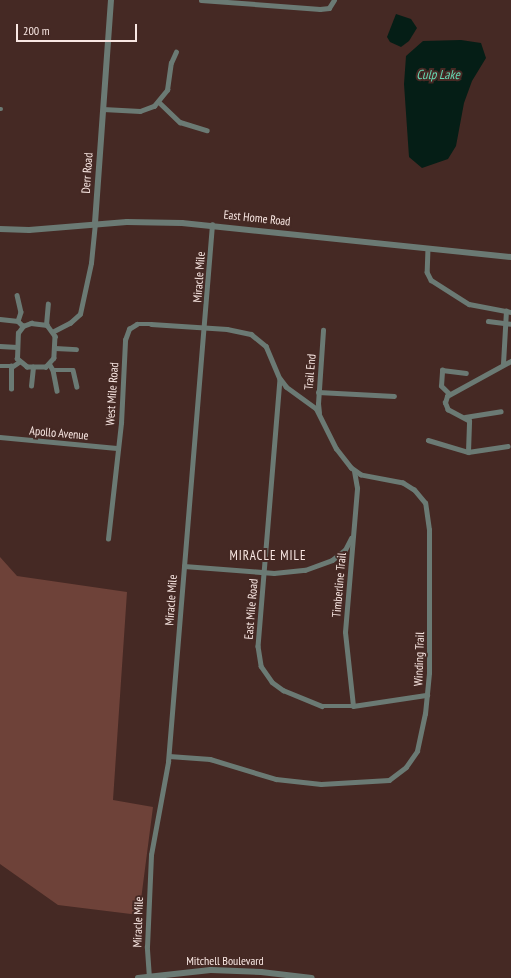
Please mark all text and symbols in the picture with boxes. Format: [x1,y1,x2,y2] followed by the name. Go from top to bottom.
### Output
[18,16,139,42] scale bar
[23,23,50,38] text: 200 m
[416,67,460,83] water label: Culp Lake
[78,152,96,194] street label: Derr Road
[223,207,291,229] street label: East Home Road
[190,251,208,303] street label: Miracle Mile
[301,353,319,391] street label: Trail End
[103,362,121,426] street label: West Mile Road
[29,423,89,443] street label: Apollo Avenue
[229,548,307,564] district label: MIRACLE MILE
[329,552,349,618] street label: Timberline Trail
[162,574,180,626] street label: Miracle Mile
[241,578,261,640] street label: East Mile Road
[411,631,427,687] street label: Winding Trail
[130,896,146,948] street label: Miracle Mile
[186,954,264,968] street label: Mitchell Boulevard

